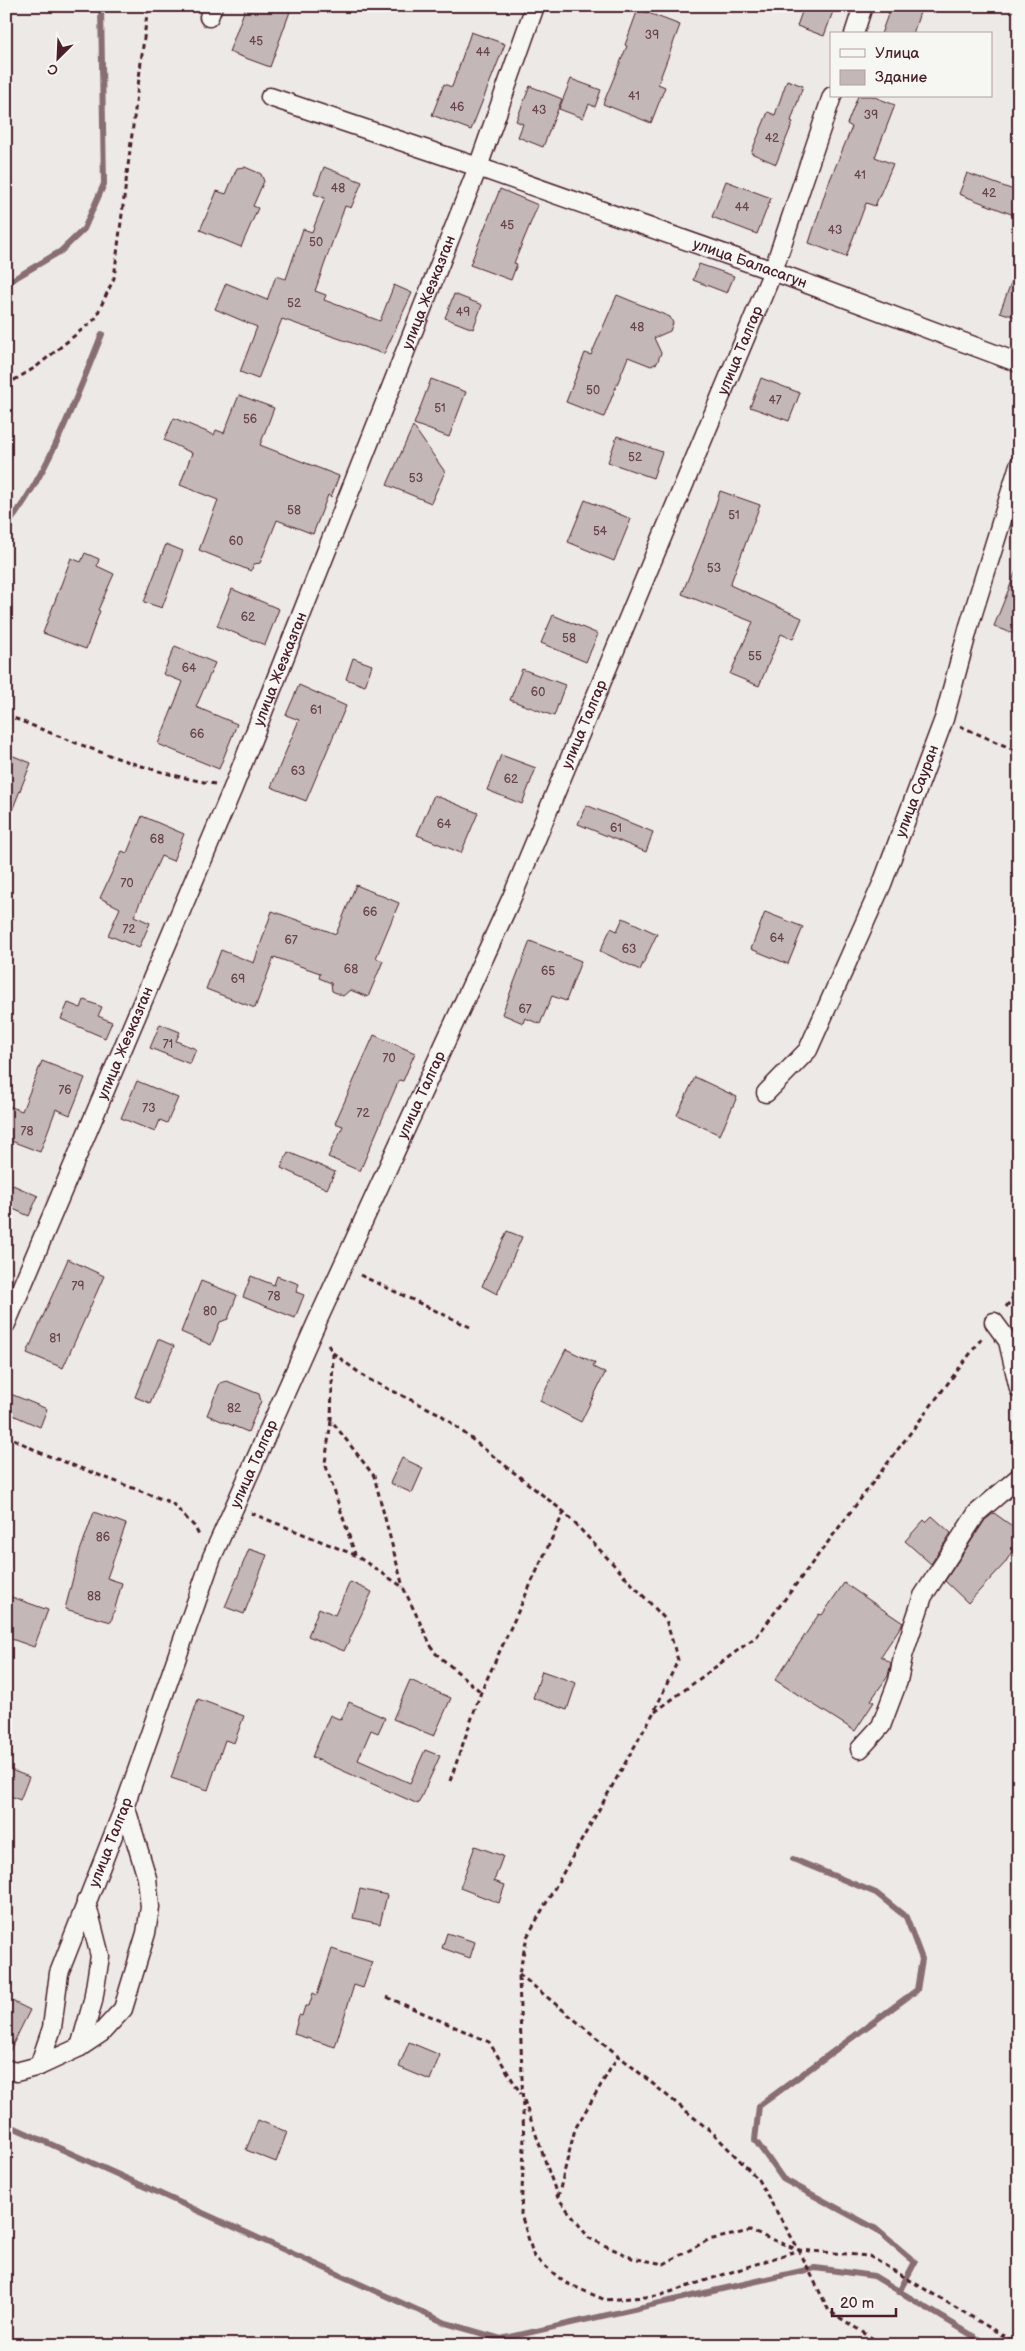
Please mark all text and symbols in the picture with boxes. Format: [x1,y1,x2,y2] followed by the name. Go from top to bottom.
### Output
[645,28,659,43] house number: 39
[32,32,82,82] north arrow
[830,32,992,98] legend
[249,34,263,49] house number: 45
[875,44,920,63] text: Улица
[476,45,491,60] house number: 44
[45,60,61,79] text: С
[875,68,927,87] text: Здание
[628,89,640,104] house number: 41
[450,100,464,115] house number: 46
[532,103,546,118] house number: 43
[864,108,878,123] house number: 39
[765,131,779,146] house number: 42
[854,168,866,183] house number: 41
[331,181,345,196] house number: 48
[982,186,996,201] house number: 42
[735,200,750,215] house number: 44
[500,218,514,233] house number: 45
[828,223,842,238] house number: 43
[398,233,460,352] street label: улица Жезказган
[309,235,323,250] house number: 50
[690,235,810,293] street label: улица Баласагун
[287,296,301,311] house number: 52
[713,303,767,398] street label: улица Талгар
[456,305,470,320] house number: 49
[630,320,644,335] house number: 48
[586,383,600,398] house number: 50
[768,393,782,408] house number: 47
[434,401,446,416] house number: 51
[243,412,257,427] house number: 56
[628,450,642,465] house number: 52
[409,471,423,486] house number: 53
[287,503,301,518] house number: 58
[728,508,740,523] house number: 51
[593,524,608,539] house number: 54
[229,534,243,549] house number: 60
[707,561,721,576] house number: 53
[249,609,311,729] street label: улица Жезказган
[241,610,255,625] house number: 62
[562,631,576,646] house number: 58
[748,649,762,664] house number: 55
[182,661,197,676] house number: 64
[557,677,612,772] street label: улица Талгар
[531,685,545,700] house number: 60
[310,703,322,718] house number: 61
[190,727,204,742] house number: 66
[891,742,943,840] street label: улица Сауран
[291,764,305,779] house number: 63
[504,772,518,787] house number: 62
[437,817,452,832] house number: 64
[610,821,622,836] house number: 61
[150,832,164,847] house number: 68
[121,876,133,891] house number: 70
[363,905,377,920] house number: 66
[123,922,135,937] house number: 72
[770,931,785,946] house number: 64
[284,933,298,948] house number: 67
[622,942,636,957] house number: 63
[344,962,358,977] house number: 68
[541,964,555,979] house number: 65
[231,972,245,987] house number: 69
[93,984,158,1103] street label: улица Жезказган
[518,1002,532,1017] house number: 67
[163,1037,173,1052] house number: 71
[393,1048,450,1142] street label: улица Талгар
[383,1051,395,1066] house number: 70
[58,1083,72,1098] house number: 76
[142,1101,156,1116] house number: 73
[357,1106,369,1121] house number: 72
[21,1124,33,1139] house number: 78
[72,1279,84,1294] house number: 79
[268,1289,280,1304] house number: 78
[203,1304,217,1319] house number: 80
[49,1331,61,1346] house number: 81
[227,1401,241,1416] house number: 82
[226,1416,282,1511] street label: улица Талгар
[96,1530,110,1545] house number: 86
[87,1589,101,1604] house number: 88
[85,1795,137,1890] street label: улица Талгар
[832,2286,896,2318] scale bar
[840,2294,874,2313] text: 20 m

